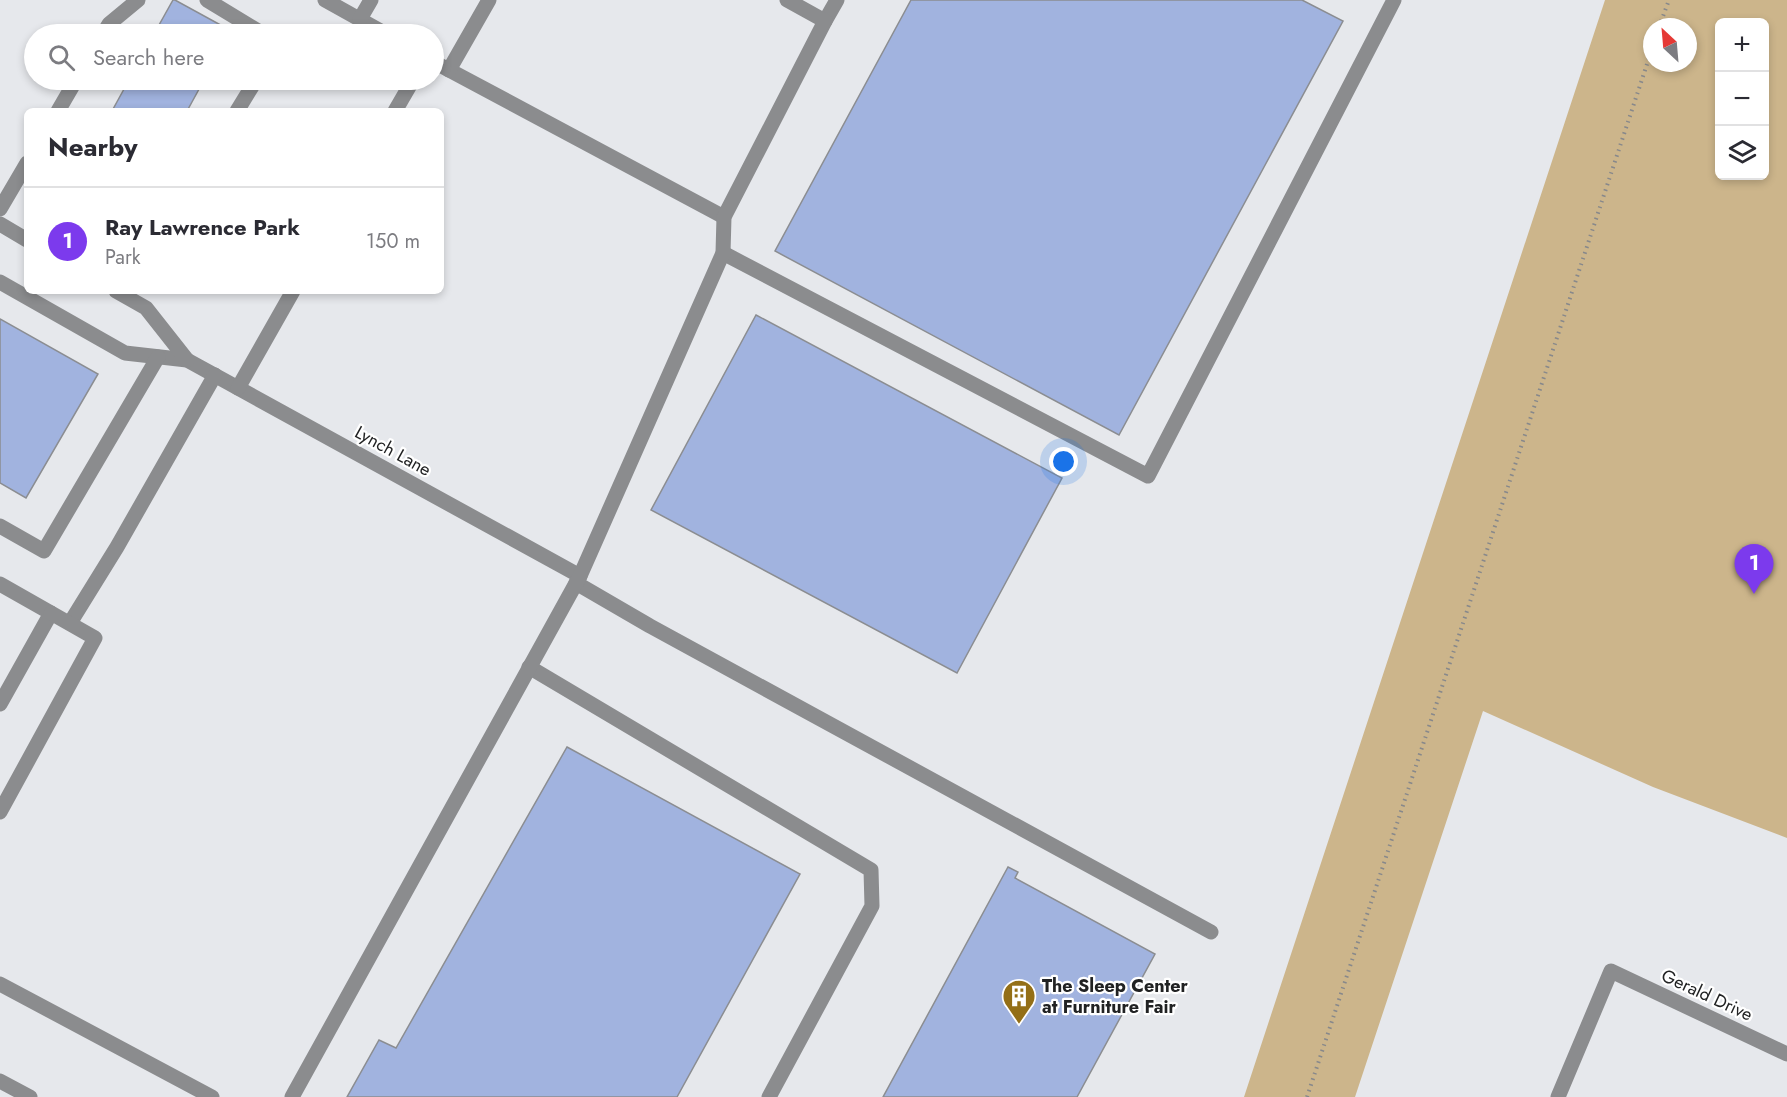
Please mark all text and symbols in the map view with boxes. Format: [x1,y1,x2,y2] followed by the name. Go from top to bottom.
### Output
[1643,18,1697,72] north arrow
[1715,18,1769,180] map controls
[1715,18,1769,72] button: +
[24,24,444,90] search box
[45,41,78,74] icon: search
[93,41,204,73] text: Search here
[1715,72,1769,126] button: −
[1715,126,1769,180] button: layers
[48,128,137,166] text: Nearby
[105,211,300,243] text: Ray Lawrence Park
[62,227,73,256] text: 1
[366,227,420,256] text: 150 m
[105,243,141,272] text: Park
[350,419,436,483] street label: Lynch Lane
[1049,447,1078,476] your location
[1734,544,1774,594] pin: 1
[1657,963,1757,1027] street label: Gerald Drive
[1042,973,1189,1020] place label: The Sleep Center at Furniture Fair
[1001,978,1037,1025] building icon: The Sleep Center at Furniture Fair

